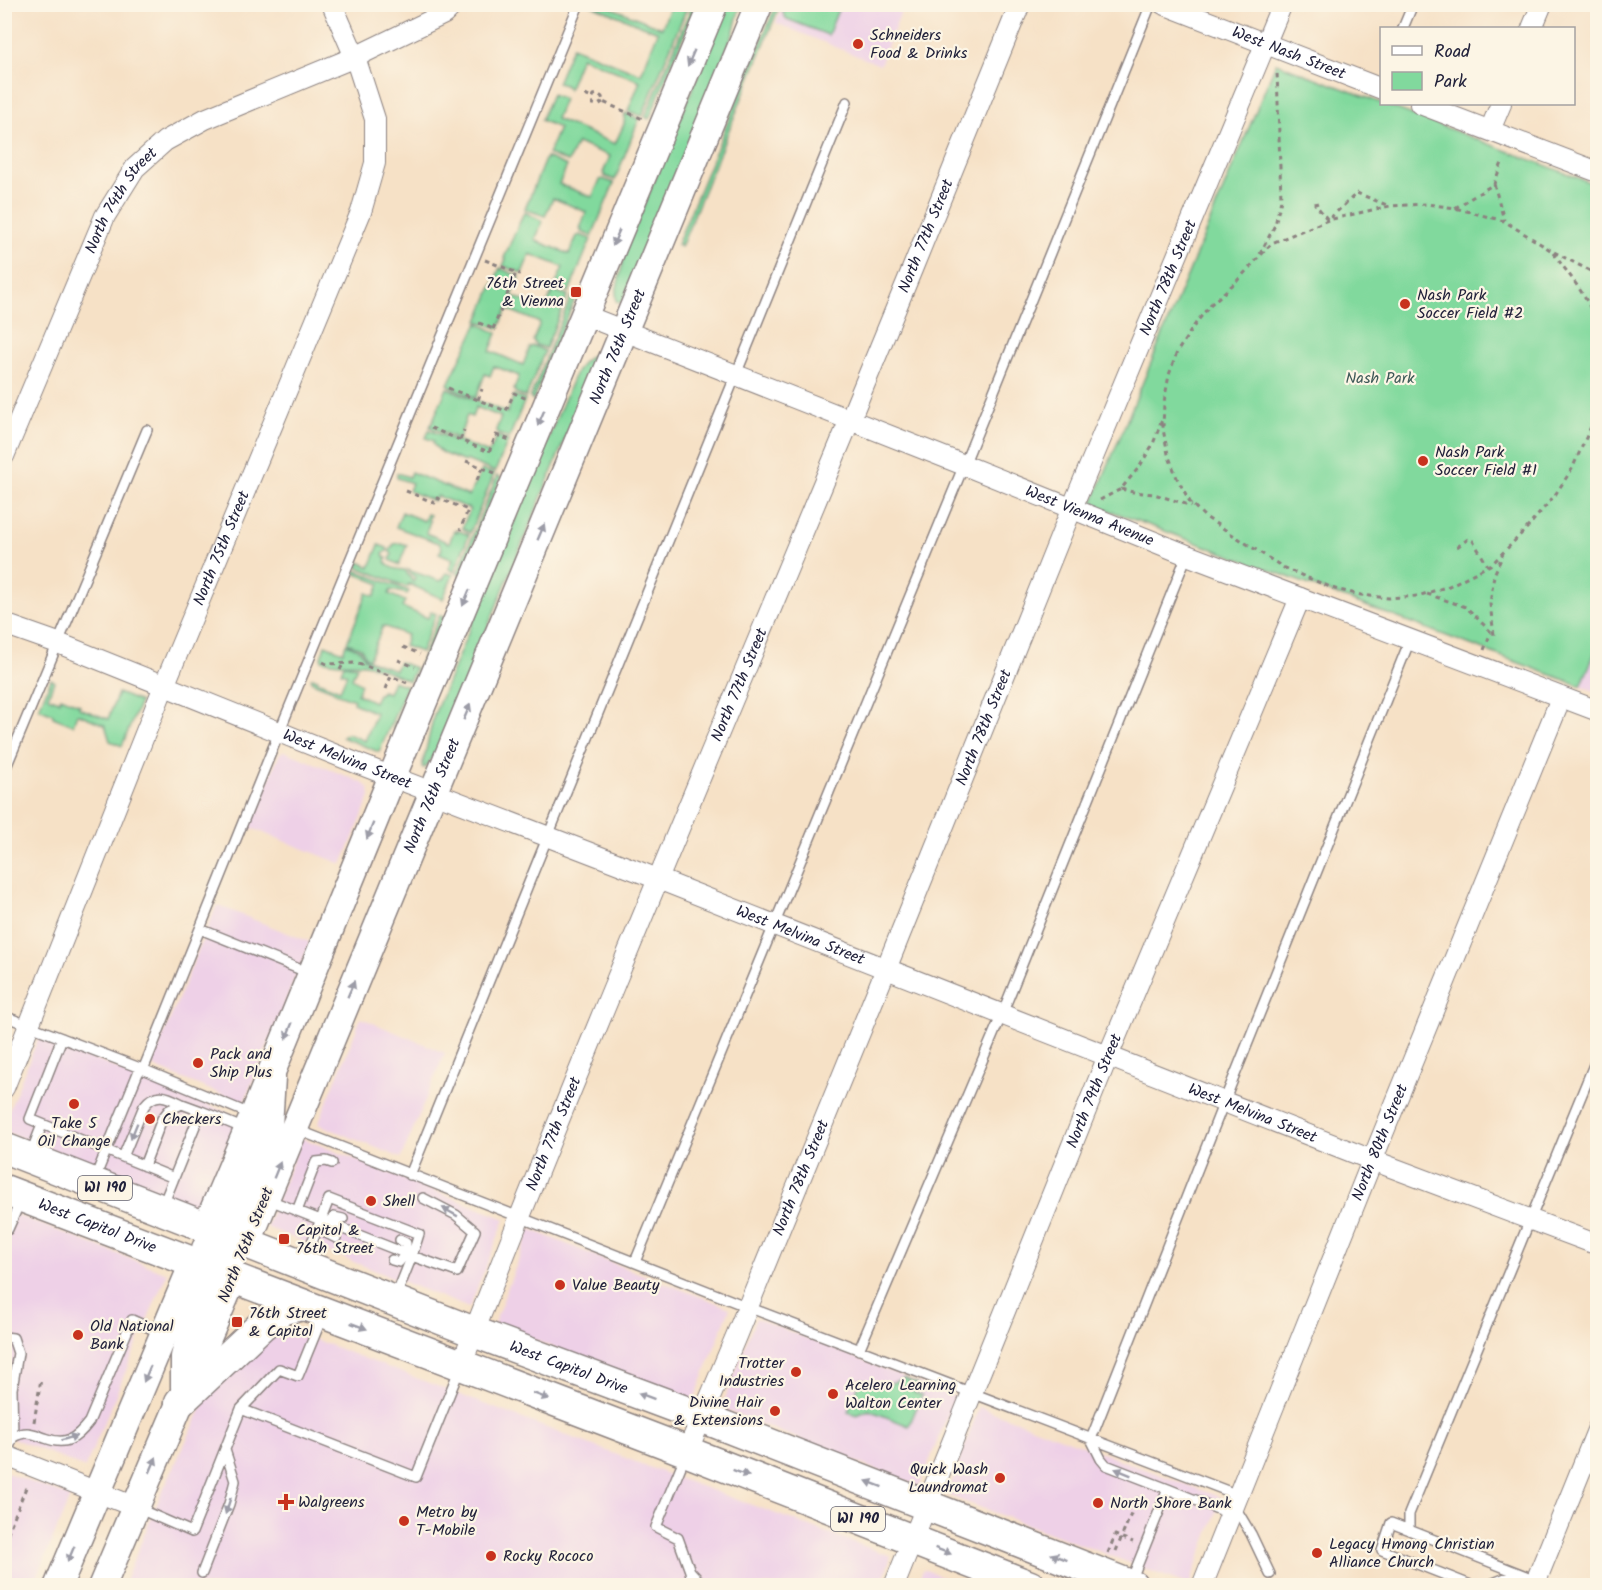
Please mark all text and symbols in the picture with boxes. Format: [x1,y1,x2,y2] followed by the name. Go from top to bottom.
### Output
[1228,19,1350,86] street label: West Nash Street
[870,23,967,66] place label: Schneiders Food & Drinks
[1380,27,1575,105] legend
[851,37,865,51] marker: Schneiders Food & Drinks
[1434,38,1471,67] text: Road
[686,50,696,68] one-way arrow
[1434,68,1467,97] text: Park
[78,141,164,257] street label: North 74th Street
[891,174,960,297] street label: North 77th Street
[1133,215,1204,339] street label: North 78th Street
[611,230,621,248] one-way arrow
[486,271,565,314] place label: 76th Street & Vienna
[1417,283,1523,326] place label: Nash Park Soccer Field #2
[582,284,653,408] street label: North 76th Street
[569,285,583,299] marker: 76th Street & Vienna
[1398,297,1412,311] marker: Nash Park Soccer Field #2
[1345,366,1415,391] park label: Nash Park
[536,410,546,428] one-way arrow
[1435,440,1537,483] place label: Nash Park Soccer Field #1
[1416,454,1430,468] marker: Nash Park Soccer Field #1
[1021,479,1158,553] street label: West Vienna Avenue
[186,486,257,609] street label: North 75th Street
[536,523,546,541] one-way arrow
[461,590,471,608] one-way arrow
[704,623,774,745] street label: North 77th Street
[949,665,1018,789] street label: North 78th Street
[462,703,472,721] one-way arrow
[279,722,416,796] street label: West Melvina Street
[397,733,467,857] street label: North 76th Street
[365,822,374,840] one-way arrow
[732,898,869,972] street label: West Melvina Street
[346,980,356,998] one-way arrow
[283,1022,293,1040] one-way arrow
[1060,1029,1129,1152] street label: North 79th Street
[210,1042,272,1085] place label: Pack and Ship Plus
[191,1056,205,1070] marker: Pack and Ship Plus
[519,1072,588,1195] street label: North 77th Street
[1184,1076,1321,1150] street label: West Melvina Street
[1345,1079,1415,1204] street label: North 80th Street
[67,1097,81,1111] marker: Take 5 Oil Change
[162,1107,221,1132] place label: Checkers
[38,1111,110,1154] place label: Take 5 Oil Change
[143,1112,157,1126] marker: Checkers
[766,1115,836,1240] street label: North 78th Street
[129,1122,139,1140] one-way arrow
[272,1160,282,1178] one-way arrow
[78,1176,132,1200] road number: WI 190
[211,1183,281,1307] street label: North 76th Street
[383,1189,415,1214] place label: Shell
[35,1192,160,1260] street label: West Capitol Drive
[364,1194,378,1208] marker: Shell
[441,1207,458,1217] one-way arrow
[296,1218,375,1261] place label: Capitol & 76th Street
[277,1232,291,1246] marker: Capitol & 76th Street
[572,1273,660,1298] place label: Value Beauty
[553,1278,567,1292] marker: Value Beauty
[249,1301,328,1344] place label: 76th Street & Capitol
[90,1314,174,1357] place label: Old National Bank
[230,1315,244,1329] marker: 76th Street & Capitol
[350,1321,368,1331] one-way arrow
[71,1328,85,1342] marker: Old National Bank
[506,1334,632,1401] street label: West Capitol Drive
[719,1351,786,1394] place label: Trotter Industries
[789,1365,803,1379] marker: Trotter Industries
[142,1366,152,1384] one-way arrow
[845,1373,956,1416] place label: Acelero Learning Walton Center
[826,1387,840,1401] marker: Acelero Learning Walton Center
[674,1390,765,1433] place label: Divine Hair & Extensions
[532,1391,550,1401] one-way arrow
[637,1391,655,1401] one-way arrow
[768,1404,782,1418] marker: Divine Hair & Extensions
[60,1433,78,1442] one-way arrow
[148,1455,158,1473] one-way arrow
[909,1457,989,1500] place label: Quick Wash Laundromat
[1114,1467,1132,1476] one-way arrow
[733,1468,751,1478] one-way arrow
[993,1471,1007,1485] marker: Quick Wash Laundromat
[864,1479,882,1489] one-way arrow
[298,1490,365,1515] place label: Walgreens
[1110,1491,1232,1516] place label: North Shore Bank
[279,1495,293,1509] marker: Walgreens
[1091,1496,1105,1510] marker: North Shore Bank
[223,1497,232,1515] one-way arrow
[416,1500,477,1543] place label: Metro by T-Mobile
[831,1507,885,1531] road number: WI 190
[397,1514,411,1528] marker: Metro by T-Mobile
[1329,1532,1494,1575] place label: Legacy Hmong Christian Alliance Church
[503,1544,593,1569] place label: Rocky Rococo
[66,1545,75,1563] one-way arrow
[1310,1546,1324,1560] marker: Legacy Hmong Christian Alliance Church
[934,1547,952,1557] one-way arrow
[484,1549,498,1563] marker: Rocky Rococo
[1050,1551,1068,1561] one-way arrow

